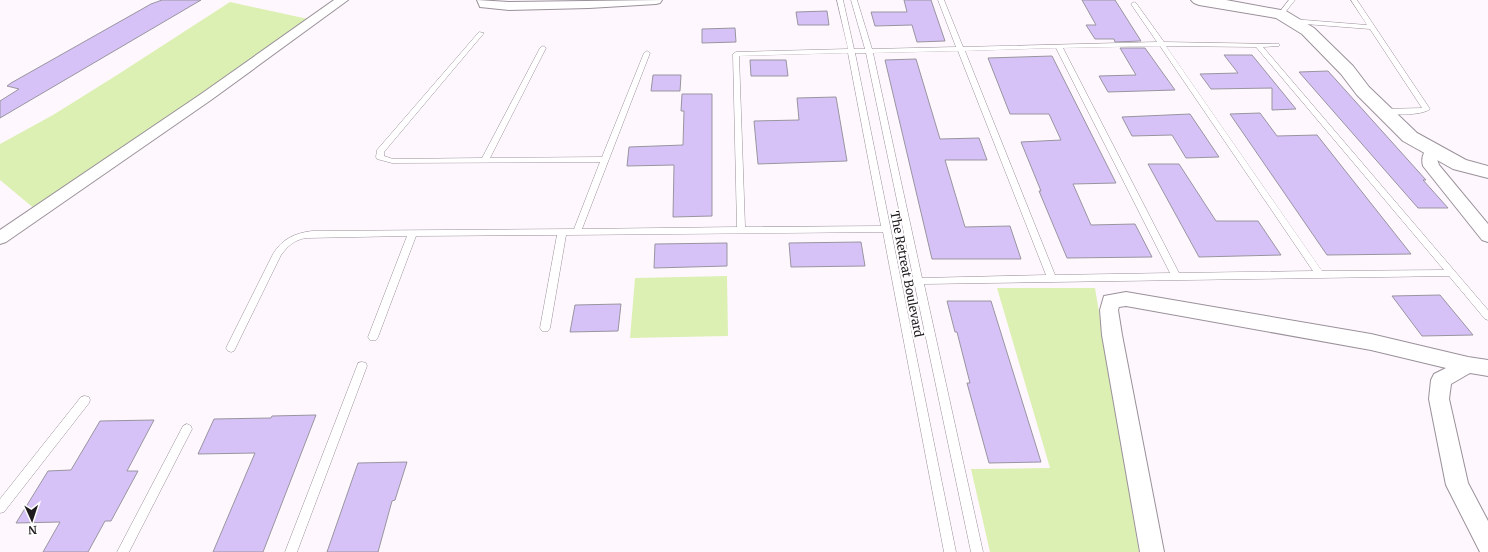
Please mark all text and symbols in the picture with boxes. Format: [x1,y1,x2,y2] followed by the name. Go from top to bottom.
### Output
[887,210,927,338] street label: The Retreat Boulevard
[12,500,52,540] north arrow
[28,523,37,537] text: N

